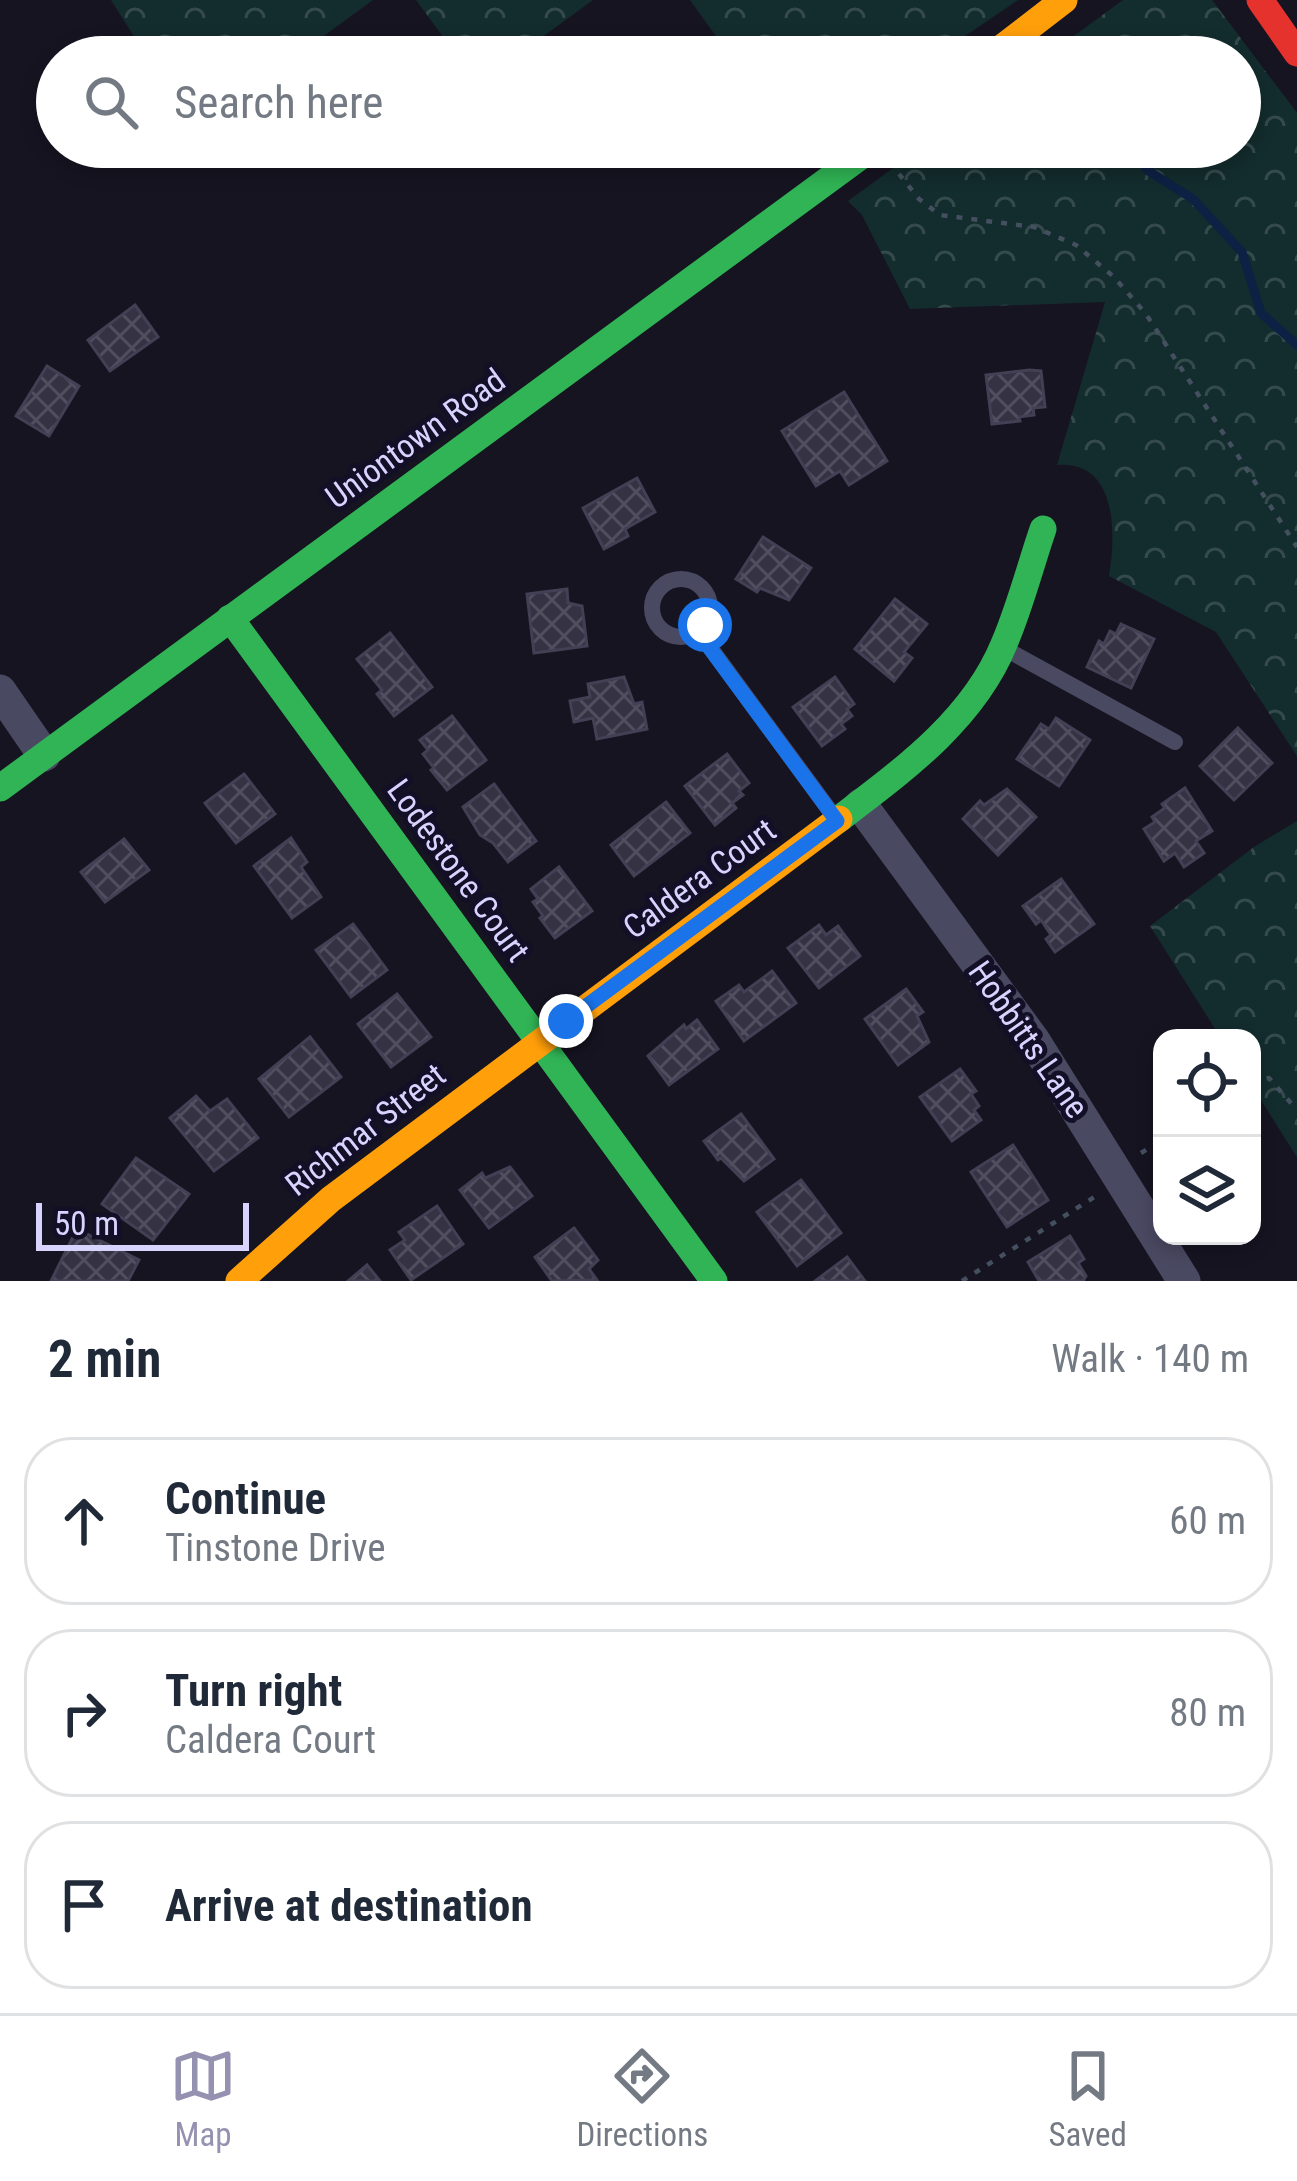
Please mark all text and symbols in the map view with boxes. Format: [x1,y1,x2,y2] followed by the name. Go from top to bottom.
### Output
[36,36,1261,168] search box
[78,69,144,135] icon: search
[174,76,383,129] text: Search here
[318,360,512,516] street label: Uniontown Road
[678,598,732,652] route start
[379,771,538,969] street label: Lodestone Court
[616,810,783,947] street label: Caldera Court
[960,953,1097,1125] street label: Hobbitts Lane
[539,994,593,1048] route end
[1153,1029,1261,1245] map controls
[1153,1029,1261,1137] button: locate
[278,1055,453,1204] street label: Richmar Street
[1153,1137,1261,1245] button: layers
[36,1197,249,1250] scale bar
[54,1204,119,1243] text: 50 m
[48,1330,161,1389] text: 2 min
[1051,1336,1249,1382] text: Walk · 140 m
[165,1472,326,1525] text: Continue
[51,1488,117,1554] icon: ahead
[1169,1498,1246,1544] text: 60 m
[165,1525,386,1571] text: Tinstone Drive
[165,1664,342,1717] text: Turn right
[51,1680,117,1746] icon: right
[1169,1690,1246,1736] text: 80 m
[165,1717,376,1763] text: Caldera Court
[51,1872,117,1938] icon: arrive
[165,1879,533,1932] text: Arrive at destination
[170,2043,236,2154] tab: Map
[576,2043,708,2154] tab: Directions
[1048,2043,1127,2154] tab: Saved

